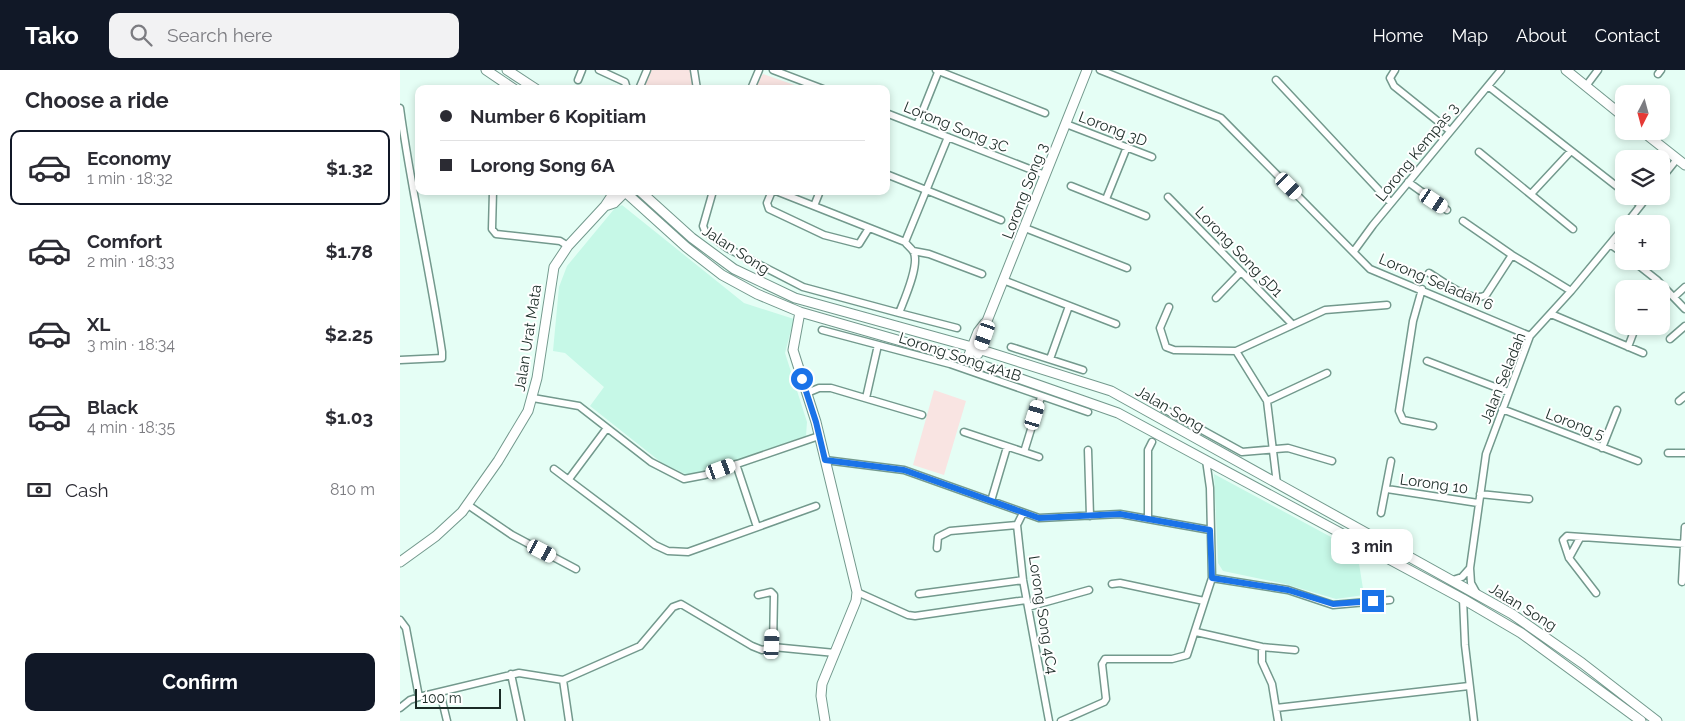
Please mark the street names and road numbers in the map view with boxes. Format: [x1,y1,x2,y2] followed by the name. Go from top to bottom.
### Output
[901,98,1011,156] street label: Lorong Song 3C
[1372,99,1462,205] street label: Lorong Kempas 3
[1076,108,1150,150] street label: Lorong 3D
[998,141,1052,241] street label: Lorong Song 3
[1191,203,1287,301] street label: Lorong Song 5D1
[699,222,773,278] street label: Jalan Song
[1376,250,1496,314] street label: Lorong Seladah 6
[511,283,545,393] street label: Jalan Urat Mata
[896,329,1024,385] street label: Lorong Song 4A1B
[1477,330,1529,426] street label: Jalan Seladah
[1133,382,1207,436] street label: Jalan Song
[1543,405,1607,443] street label: Lorong 5
[1399,470,1469,498] street label: Lorong 10
[1025,554,1061,676] street label: Lorong Song 4C4
[1486,579,1560,635] street label: Jalan Song

